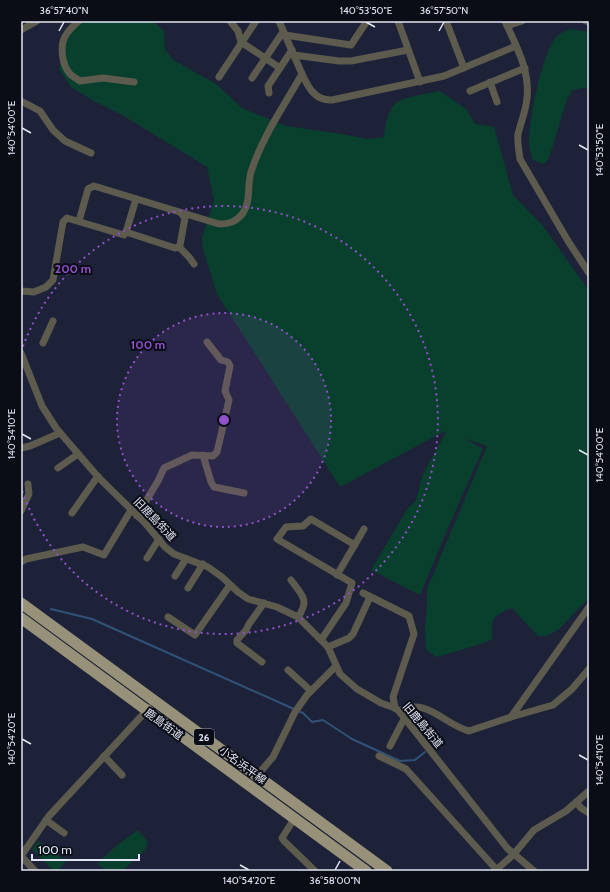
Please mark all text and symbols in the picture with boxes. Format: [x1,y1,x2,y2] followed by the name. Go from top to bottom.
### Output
[40,4,88,17] text: 36°57'40"N
[340,4,393,17] text: 140°53'50"E
[420,4,468,17] text: 36°57'50"N
[5,100,18,155] text: 140°54'00"E
[593,123,606,176] text: 140°53'50"E
[55,261,91,276] text: 200 m
[131,337,165,352] text: 100 m
[5,408,18,459] text: 140°54'10"E
[217,413,231,427] centre of rings
[593,427,606,482] text: 140°54'00"E
[131,494,179,544] street label: 旧鹿島街道
[400,699,446,751] street label: 旧鹿島街道
[142,705,186,743] street label: 鹿島街道
[5,712,18,765] text: 140°54'20"E
[194,729,214,745] road number: 26
[593,734,606,785] text: 140°54'10"E
[217,743,269,787] street label: 小名浜平線
[32,836,139,862] scale bar
[38,842,72,857] text: 100 m
[223,874,276,887] text: 140°54'20"E
[309,874,361,887] text: 36°58'00"N

